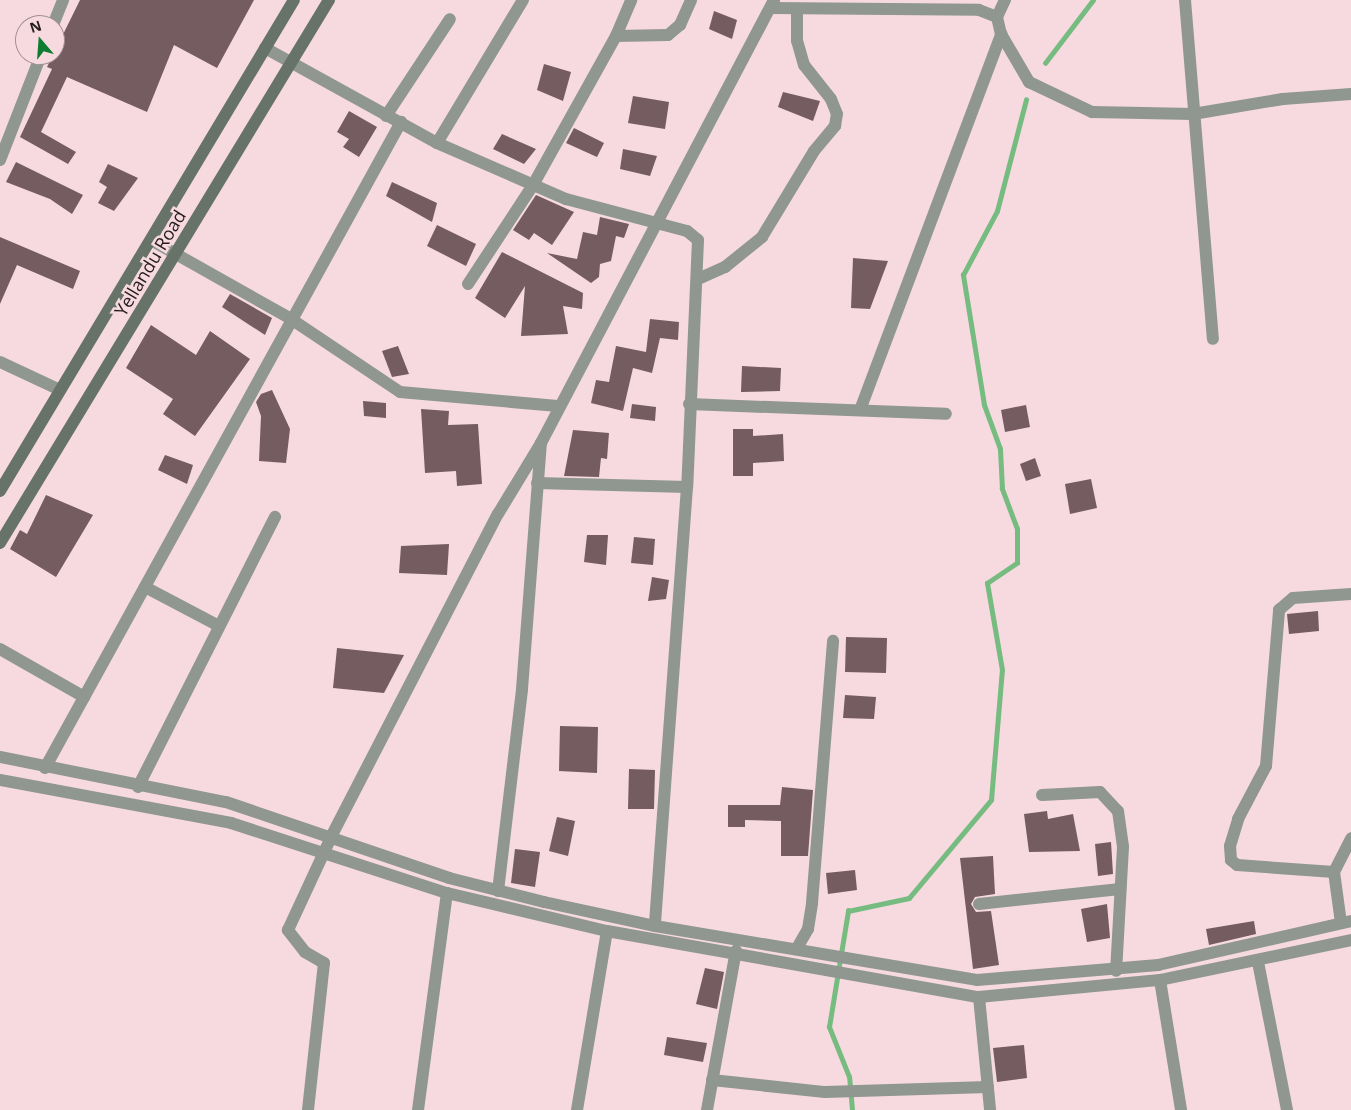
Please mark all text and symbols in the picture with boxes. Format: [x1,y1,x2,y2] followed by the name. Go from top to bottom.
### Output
[15,15,65,65] north arrow
[27,15,44,37] text: N
[110,206,190,320] street label: Yellandu Road

